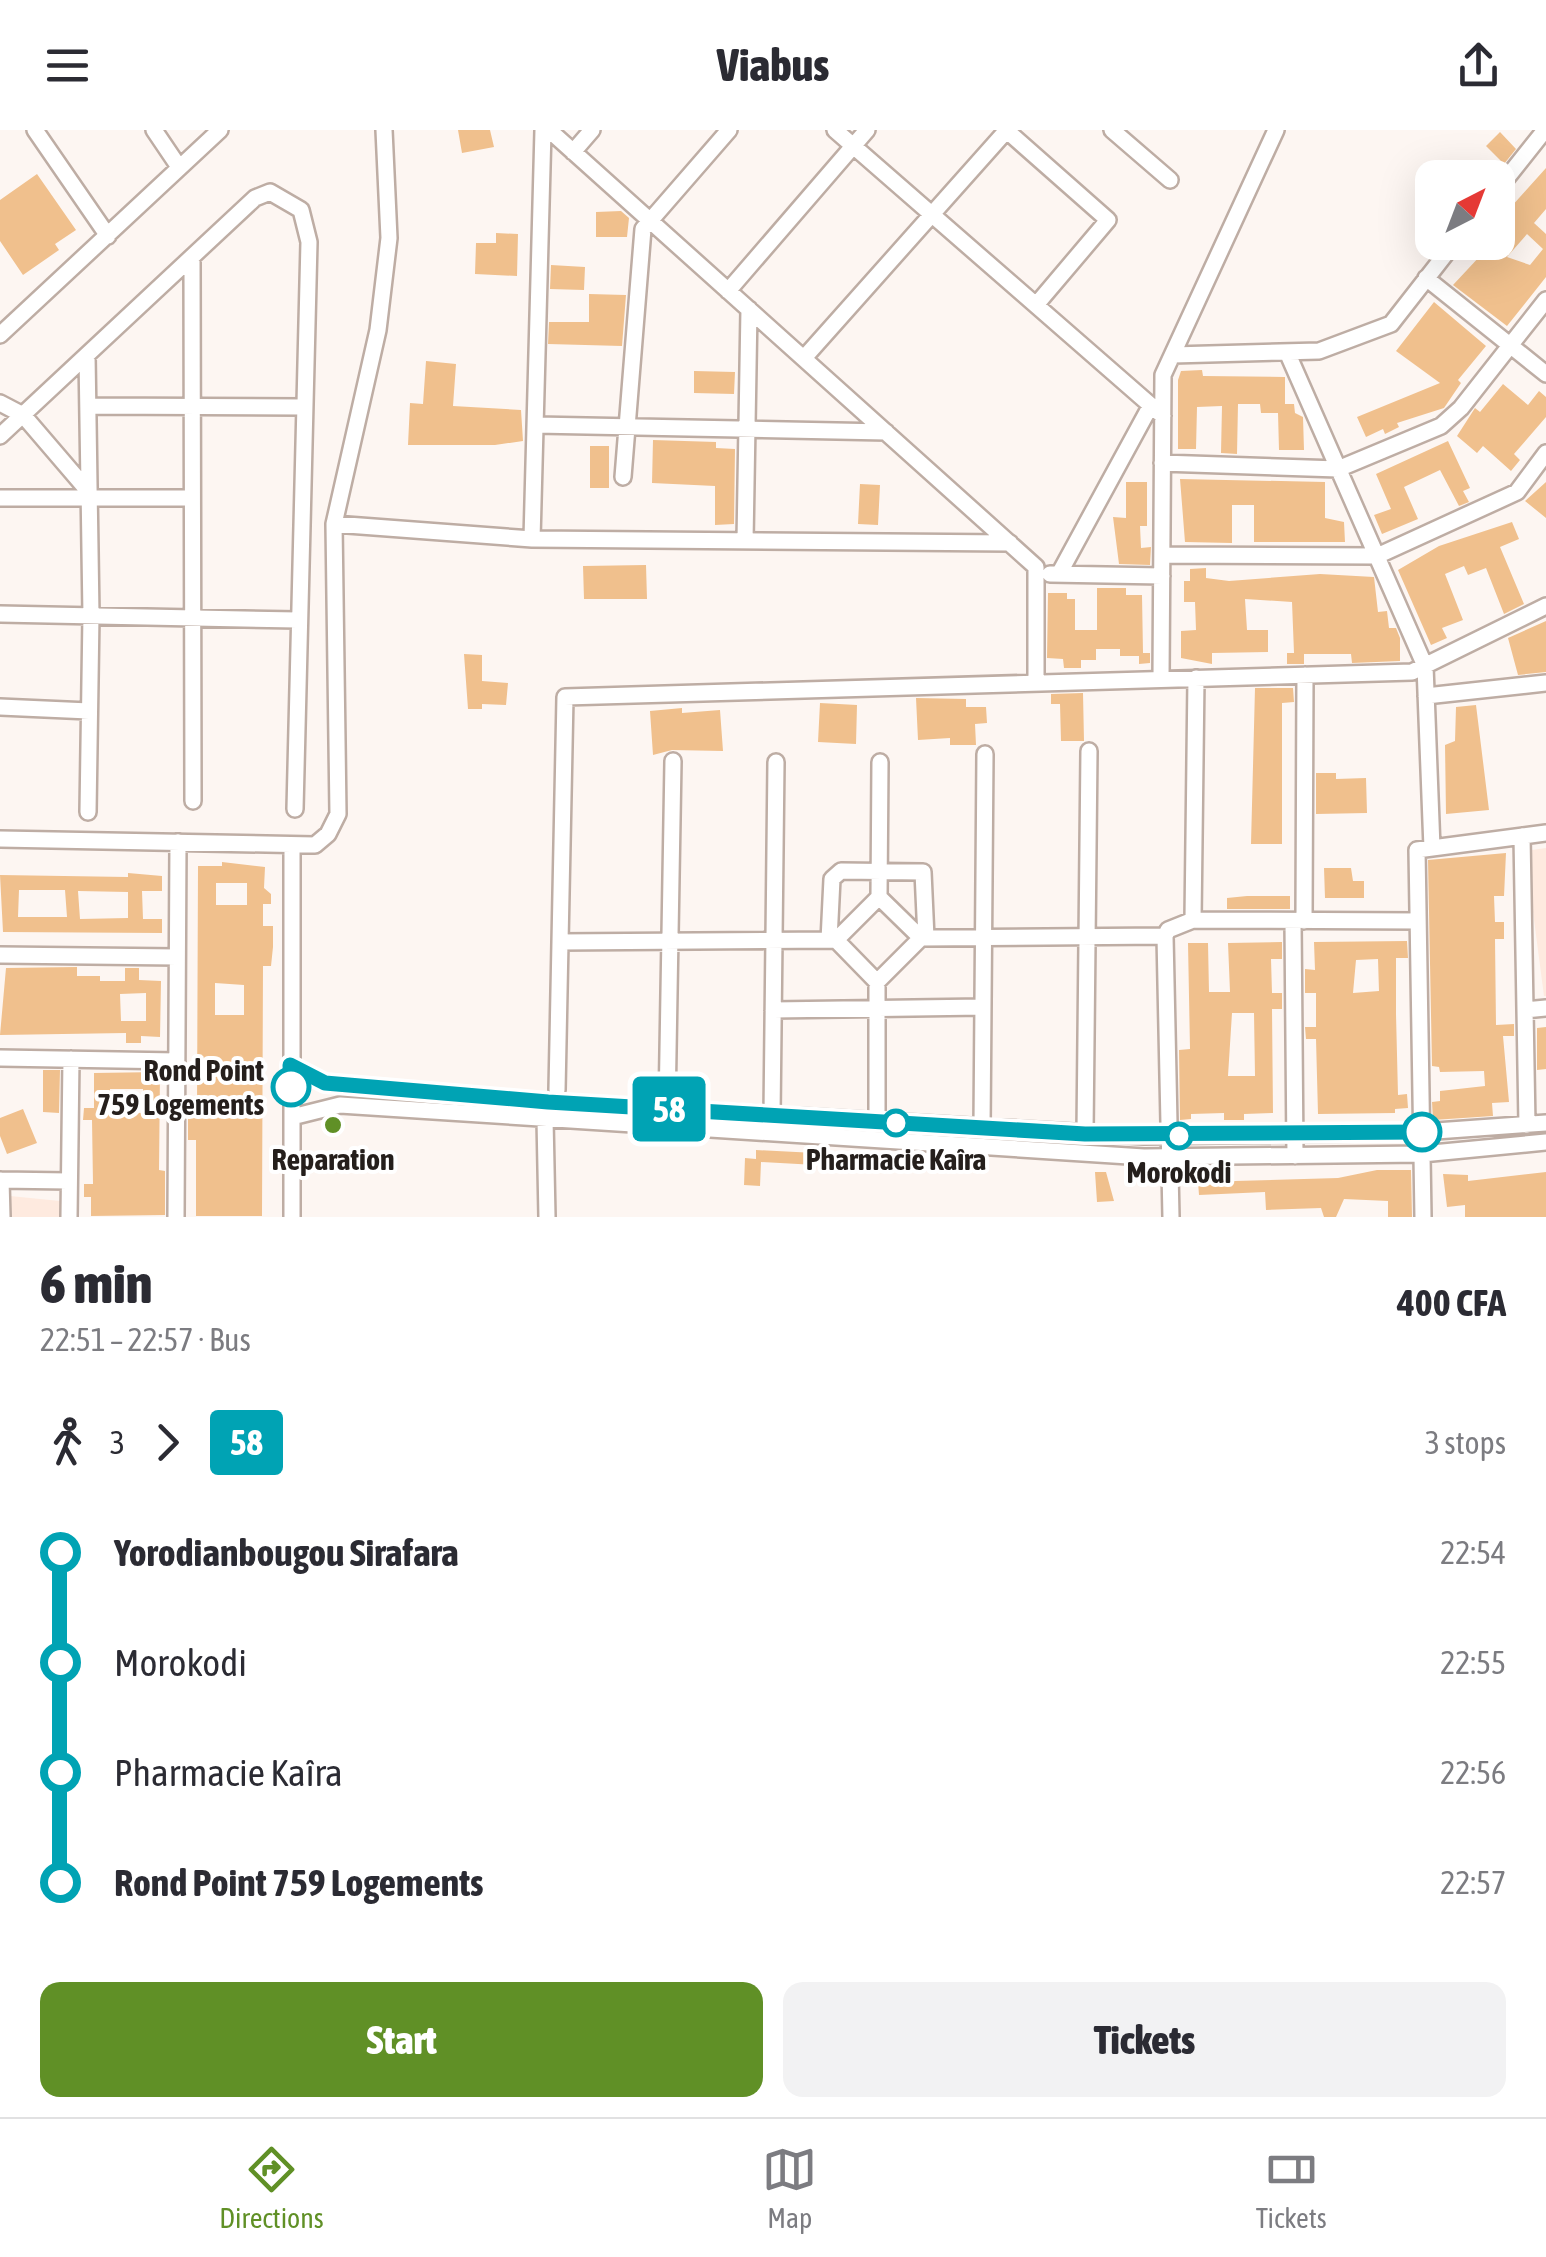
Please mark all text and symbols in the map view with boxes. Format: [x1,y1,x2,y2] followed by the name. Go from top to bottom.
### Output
[40,38,95,93] icon: menu
[1451,38,1506,93] icon: share
[717,39,829,91] text: Viabus
[1415,160,1515,260] north arrow
[1415,160,1515,260] map controls
[97,1053,264,1121] place label: Rond Point 759 Logements
[272,1068,310,1106] marker: Rond Point 759 Logements
[624,1076,714,1142] line badge: 58
[653,1089,685,1129] text: 58
[883,1110,909,1136] marker: Pharmacie Kaîra
[1403,1113,1441,1151] unlabelled marker
[322,1114,344,1136] marker: Reparation
[1166,1123,1192,1149] marker: Morokodi
[271,1142,395,1176] place label: Reparation
[806,1142,986,1176] place label: Pharmacie Kaîra
[1127,1155,1231,1189] place label: Morokodi
[40,1252,152,1315] text: 6 min
[1397,1281,1506,1324] text: 400 CFA
[40,1321,251,1358] text: 22:51 – 22:57 · Bus
[40,1415,95,1470] icon: walk
[140,1415,195,1470] icon: forward
[230,1422,263,1462] text: 58
[110,1424,125,1461] text: 3
[1425,1424,1506,1461] text: 3 stops
[114,1531,459,1574] text: Yorodianbougou Sirafara
[1440,1534,1506,1571] text: 22:54
[114,1641,247,1684] text: Morokodi
[1440,1644,1506,1681] text: 22:55
[114,1751,343,1794] text: Pharmacie Kaîra
[1440,1754,1506,1791] text: 22:56
[114,1861,484,1904] text: Rond Point 759 Logements
[1440,1864,1506,1901] text: 22:57
[40,1982,763,2097] button: Start
[783,1982,1506,2097] button: Tickets
[219,2142,324,2234] tab: Directions
[762,2142,817,2234] tab: Map
[1256,2142,1327,2234] tab: Tickets

